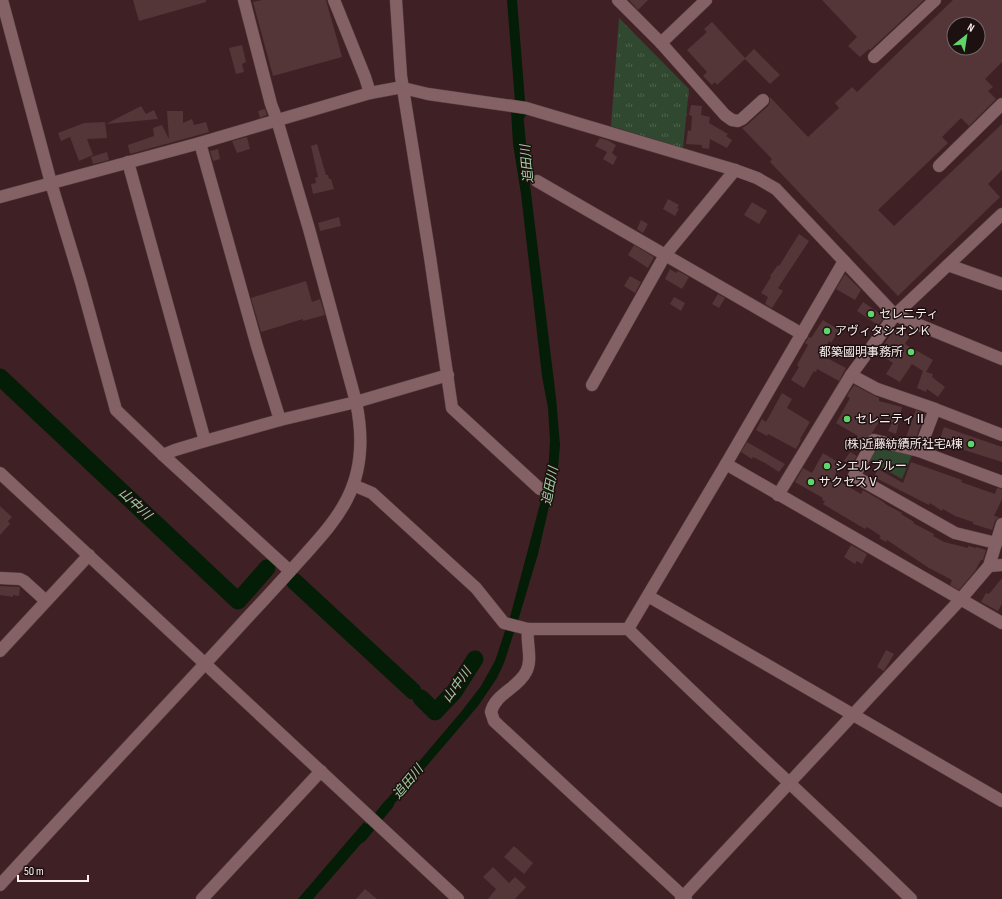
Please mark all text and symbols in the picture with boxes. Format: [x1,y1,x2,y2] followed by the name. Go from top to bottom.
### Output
[946,16,986,56] north arrow
[965,21,977,35] text: N
[517,142,537,184] water label: 追田川
[879,307,938,322] place label: セレニティ
[866,309,876,319] marker: セレニティ
[835,324,931,339] place label: アヴィタシオンＫ
[822,326,832,336] marker: アヴィタシオンＫ
[819,345,903,360] place label: 都築國明事務所
[906,347,916,357] marker: 都築國明事務所
[855,412,926,427] place label: セレニティⅡ
[842,414,852,424] marker: セレニティⅡ
[845,437,963,452] place label: (株)近藤紡績所社宅A棟
[966,439,976,449] marker: (株)近藤紡績所社宅A棟
[835,459,907,474] place label: シエルブルー
[822,461,832,471] marker: シエルブルー
[538,463,562,507] water label: 追田川
[819,475,879,490] place label: サクセスⅤ
[806,477,816,487] marker: サクセスⅤ
[115,485,156,525] water label: 山中川
[439,663,476,705] water label: 山中川
[389,760,428,802] water label: 追田川
[18,857,88,883] scale bar
[24,864,44,879] text: 50 m

